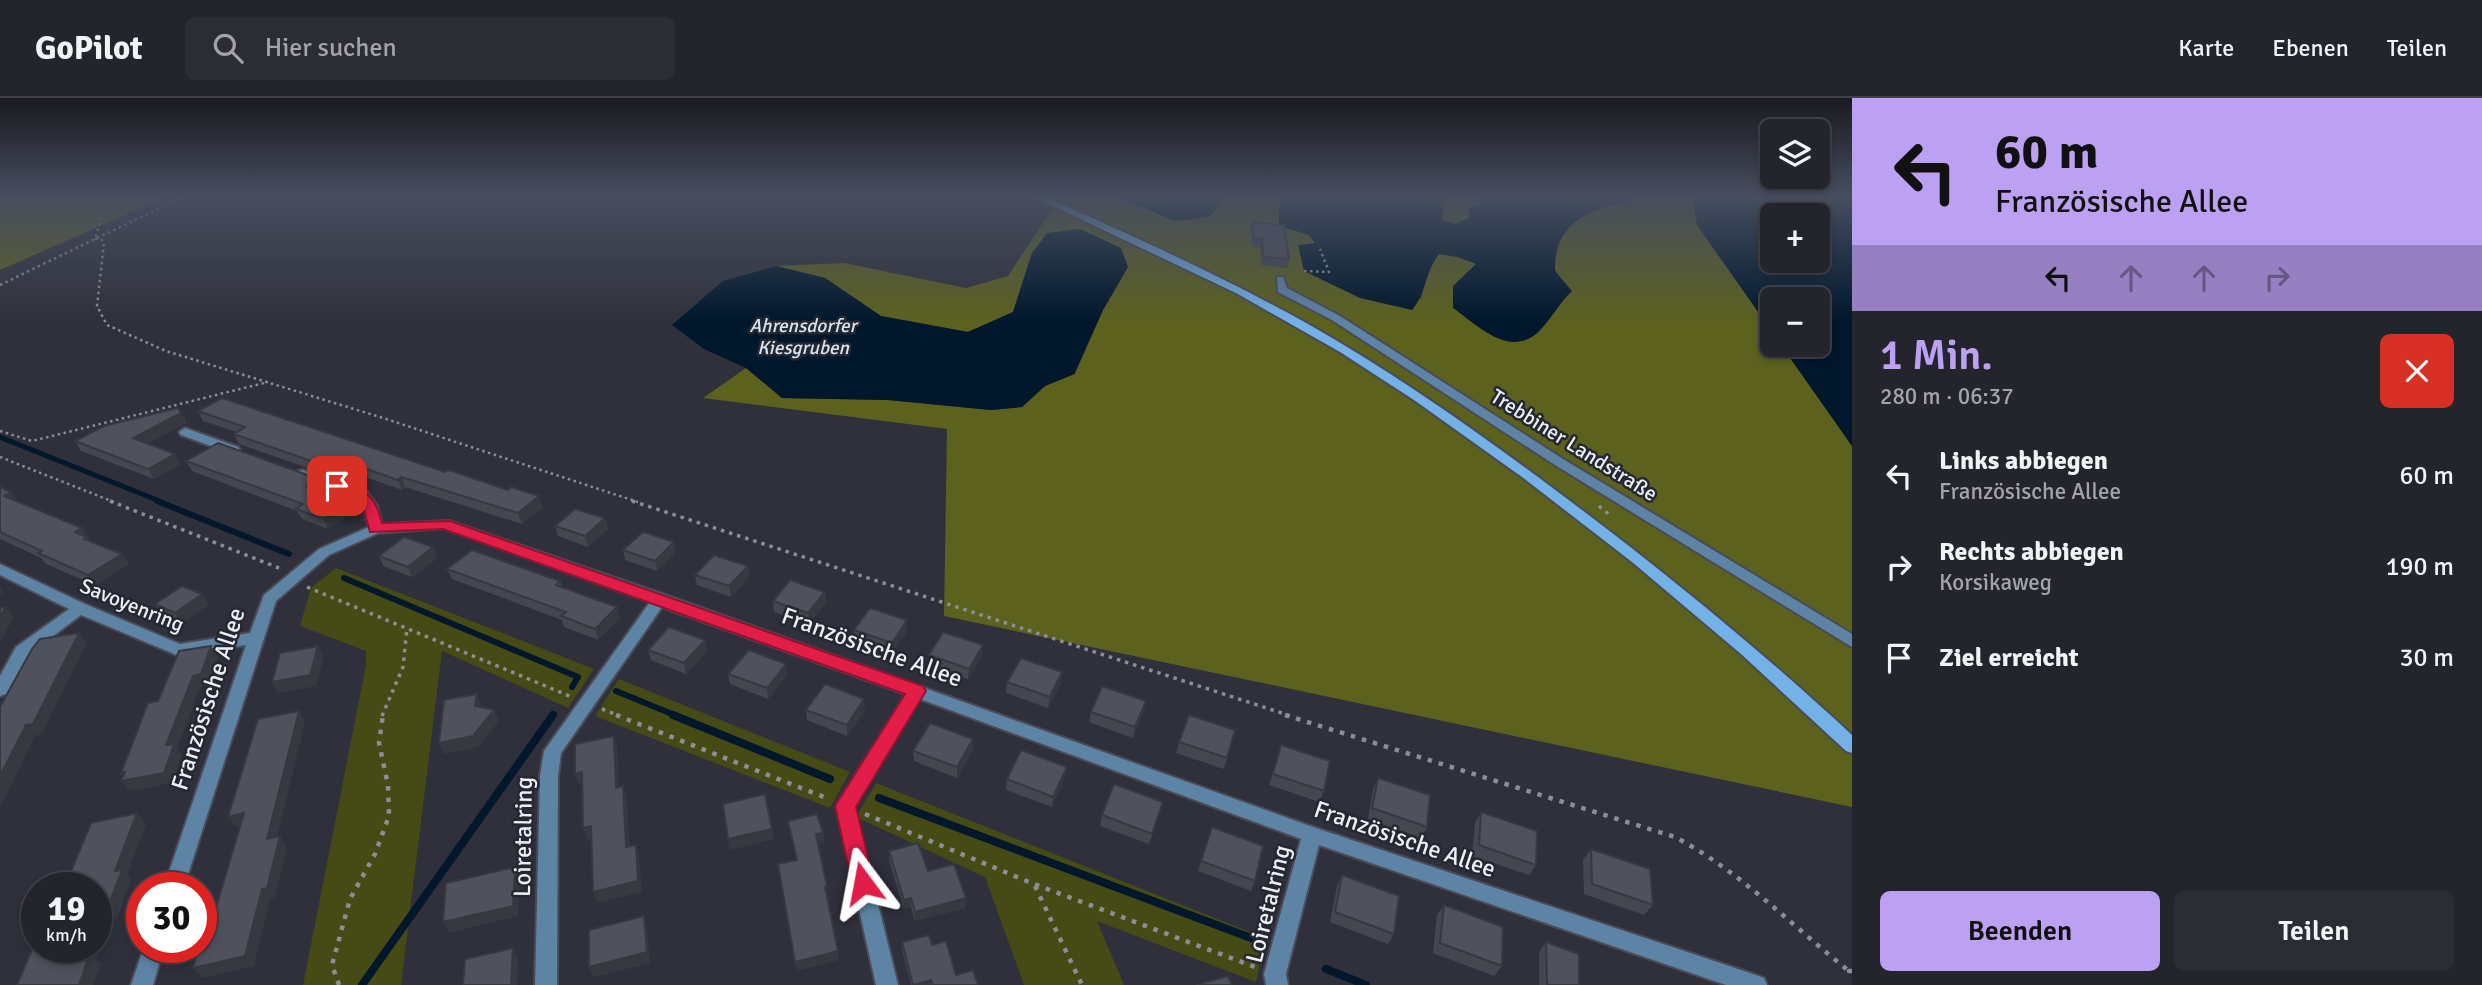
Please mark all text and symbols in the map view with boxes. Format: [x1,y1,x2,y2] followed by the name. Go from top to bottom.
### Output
[185,17,675,80] search box
[35,28,143,69] text: GoPilot
[209,29,247,67] icon: search
[265,32,397,64] text: Hier suchen
[2178,33,2234,63] text: Karte
[2272,33,2349,63] text: Ebenen
[2387,33,2447,63] text: Teilen
[1760,119,1830,357] map controls
[1760,119,1830,189] button: layers
[1995,122,2098,182] text: 60 m
[1880,126,1971,217] icon: left
[1995,182,2248,221] text: Französische Allee
[1760,203,1830,273] button: +
[2039,259,2077,297] icon: left
[2112,259,2150,297] icon: ahead
[2185,259,2223,297] icon: ahead
[2258,259,2296,297] icon: right
[1760,287,1830,357] button: −
[750,314,859,360] water label: Ahrensdorfer Kiesgruben
[1880,330,1993,381] text: 1 Min.
[2380,334,2454,408] button: close
[1880,382,2014,411] text: 280 m · 06:37
[1486,383,1662,507] street label: Trebbiner Landstraße
[1939,445,2108,477] text: Links abbiegen
[307,456,367,516] pin
[1880,457,1918,495] icon: left
[2399,460,2454,492] text: 60 m
[318,467,356,505] icon: arrive
[1939,477,2121,506] text: Französische Allee
[1939,536,2124,568] text: Rechts abbiegen
[1880,548,1918,586] icon: right
[2385,551,2454,583] text: 190 m
[1939,568,2052,597] text: Korsikaweg
[76,572,188,638] street label: Savoyenring
[778,600,966,694] street label: Französische Allee
[164,604,252,794] street label: Französische Allee
[1880,639,1918,677] icon: arrive
[1939,642,2079,674] text: Ziel erreicht
[2399,642,2454,674] text: 30 m
[507,777,539,897] street label: Loiretalring
[1310,794,1500,884] street label: Französische Allee
[1239,842,1297,966] street label: Loiretalring
[826,846,900,920] position arrow
[126,872,217,963] speed limit sign: 30
[48,887,85,930] text: 19
[1880,891,2160,971] button: Beenden
[2174,891,2454,971] button: Teilen
[46,924,87,946] text: km/h

